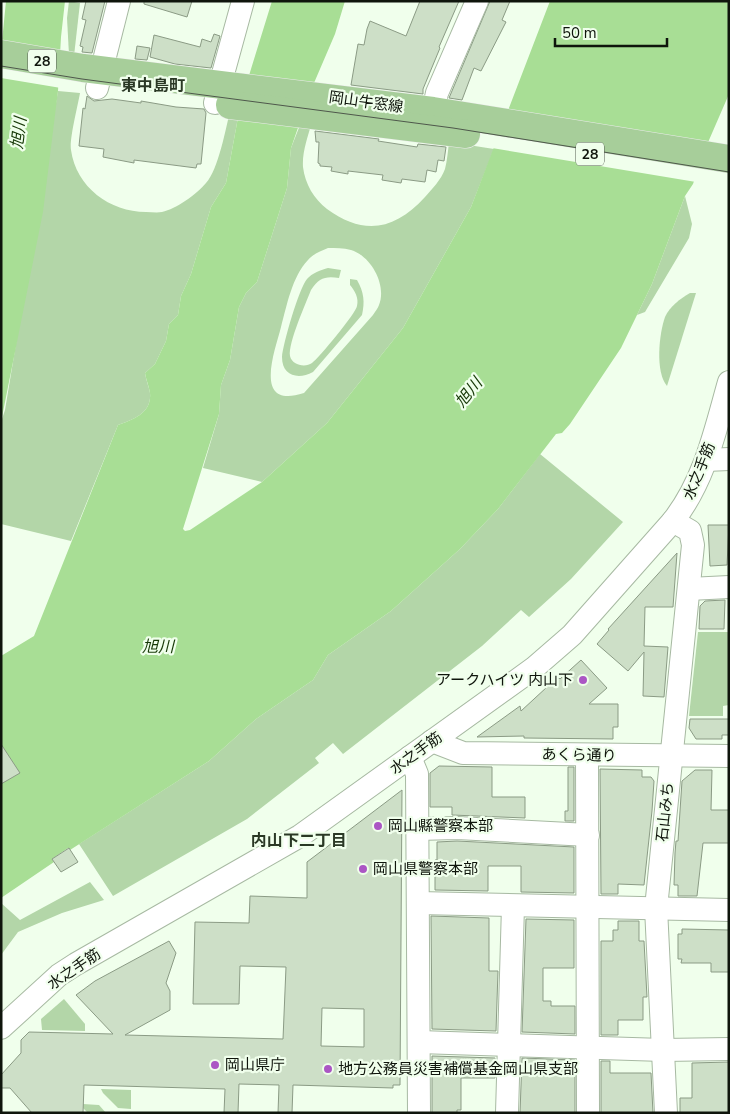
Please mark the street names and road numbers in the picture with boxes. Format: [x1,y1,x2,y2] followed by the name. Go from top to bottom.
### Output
[28,49,56,72] road number: 28
[327,87,405,117] street label: 岡山牛窓線
[576,142,604,166] road number: 28
[678,439,720,503] street label: 水之手筋
[386,727,446,779] street label: 水之手筋
[541,744,617,766] street label: あくら通り
[652,781,678,843] street label: 石山みち
[44,944,104,994] street label: 水之手筋

